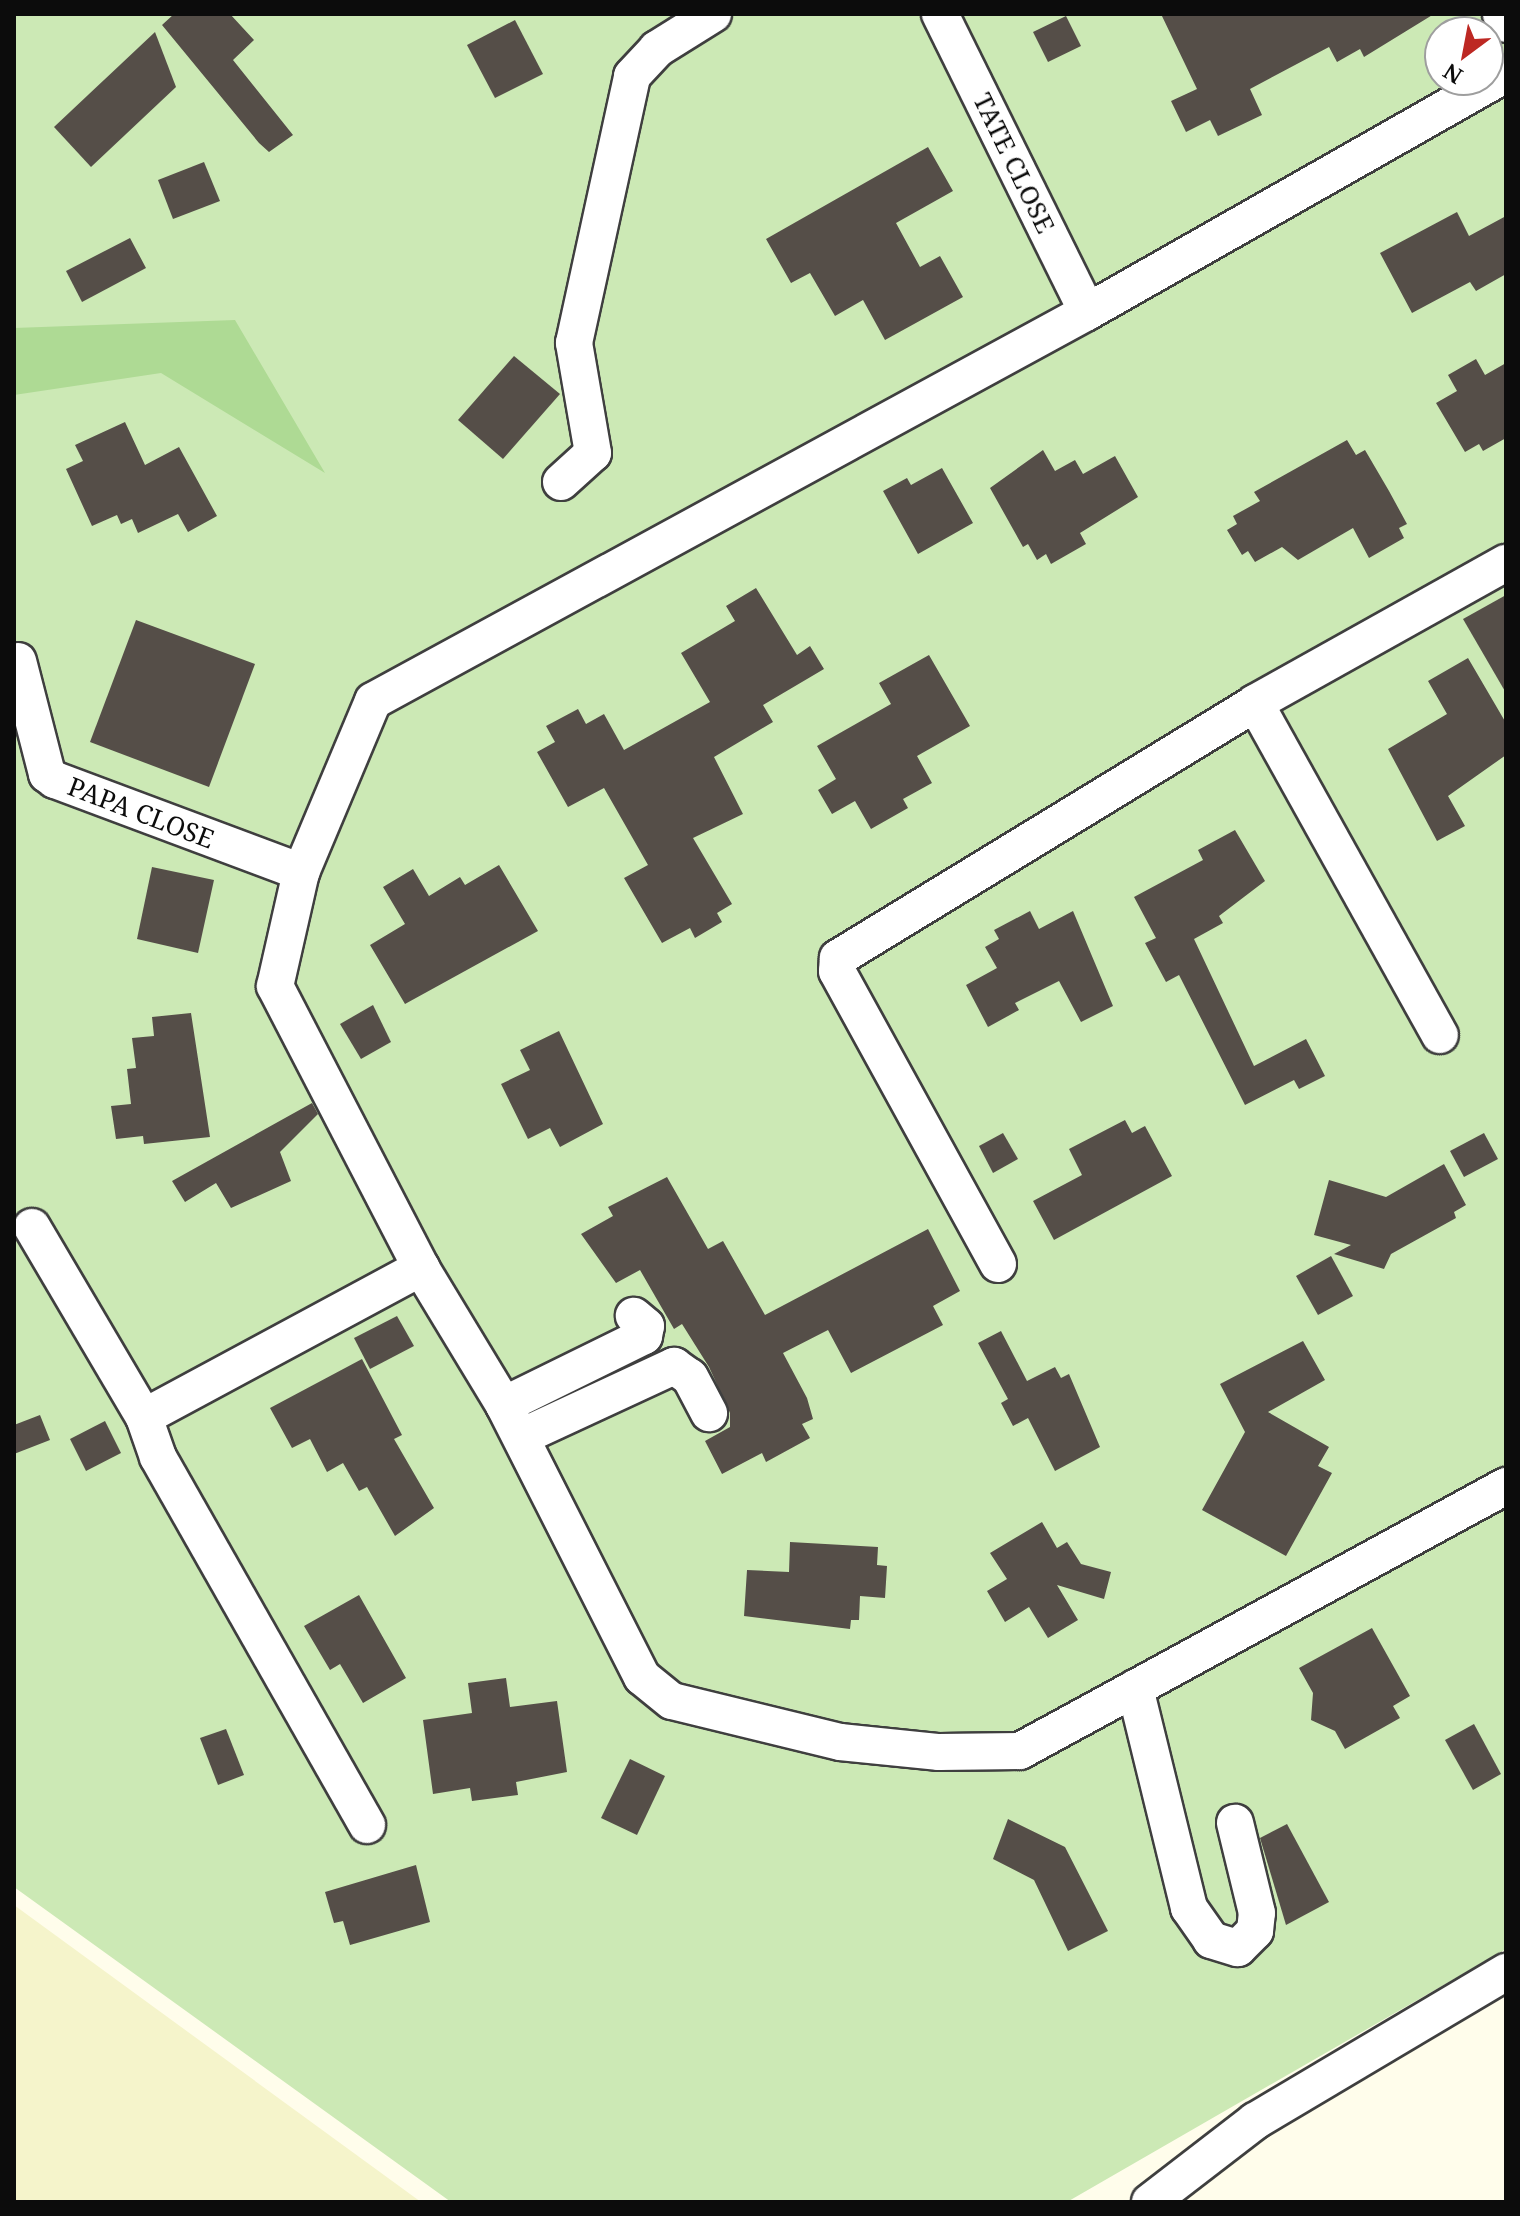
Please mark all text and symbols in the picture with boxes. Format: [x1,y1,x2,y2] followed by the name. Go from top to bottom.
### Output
[1424,16,1504,96] north arrow
[1437,57,1468,92] text: N
[967,88,1061,238] street label: TATE CLOSE
[64,771,218,855] street label: PAPA CLOSE

